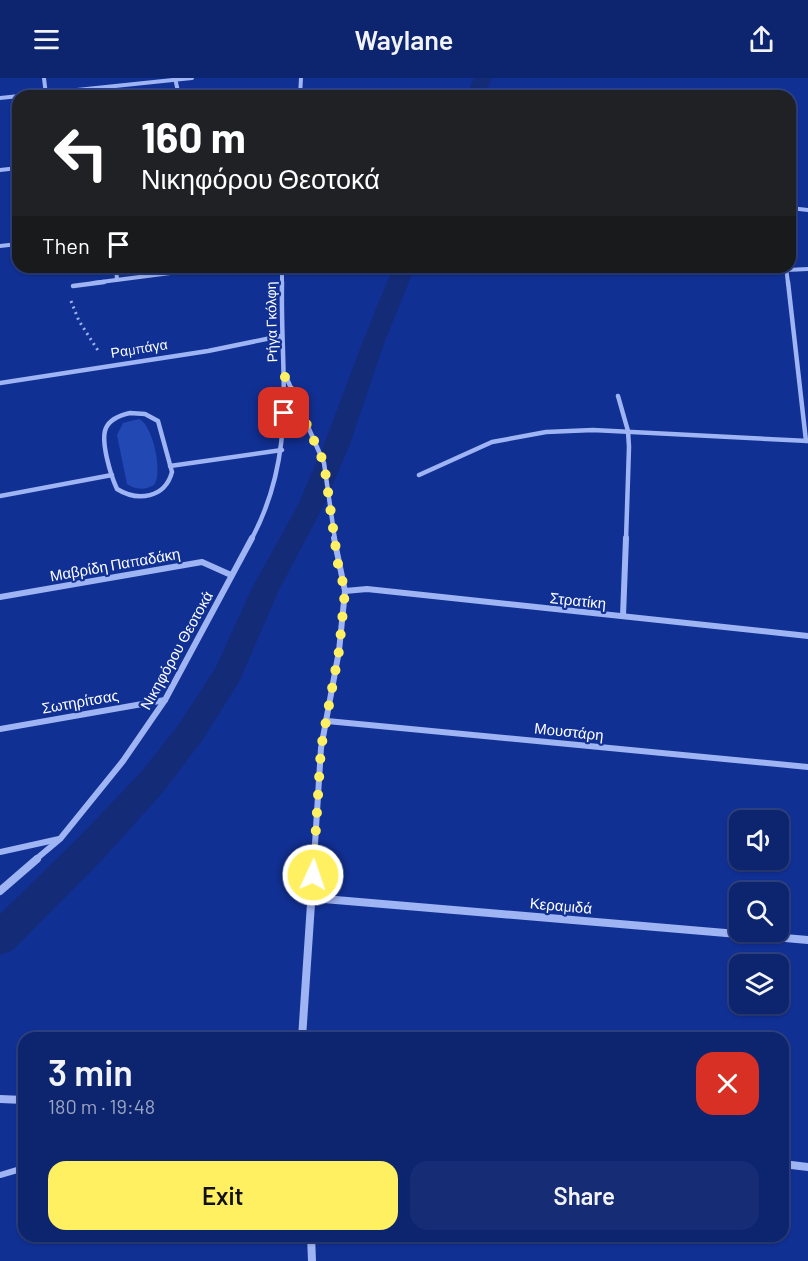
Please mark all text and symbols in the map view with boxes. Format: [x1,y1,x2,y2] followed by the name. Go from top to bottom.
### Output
[30,23,63,56] icon: menu
[355,23,453,55] text: Waylane
[745,23,778,56] icon: share
[141,111,246,161] text: 160 m
[42,114,120,192] icon: left
[141,162,380,194] text: Νικηφόρου Θεοτοκά
[102,228,135,261] icon: arrive
[42,232,90,258] text: Then
[262,282,280,362] street label: Ρήγα Γκόλφη
[109,335,169,361] street label: Ραμπάγα
[258,387,309,438] pin
[267,396,300,429] icon: arrive
[48,544,182,584] street label: Μαβρίδη Παπαδάκη
[136,587,216,712] street label: Νικηφόρου Θεοτοκά
[549,588,607,612] street label: Στρατίκη
[40,685,120,717] street label: Σωτηρίτσας
[533,718,605,744] street label: Μουστάρη
[729,810,789,1014] map controls
[729,810,789,870] button: sound
[281,843,345,907] position arrow
[729,882,789,942] button: search
[529,893,593,917] street label: Κεραμιδά
[729,954,789,1014] button: layers
[48,1050,133,1093] text: 3 min
[696,1052,759,1115] button: close
[48,1094,155,1118] text: 180 m · 19:48
[48,1161,398,1230] button: Exit
[410,1161,759,1230] button: Share

